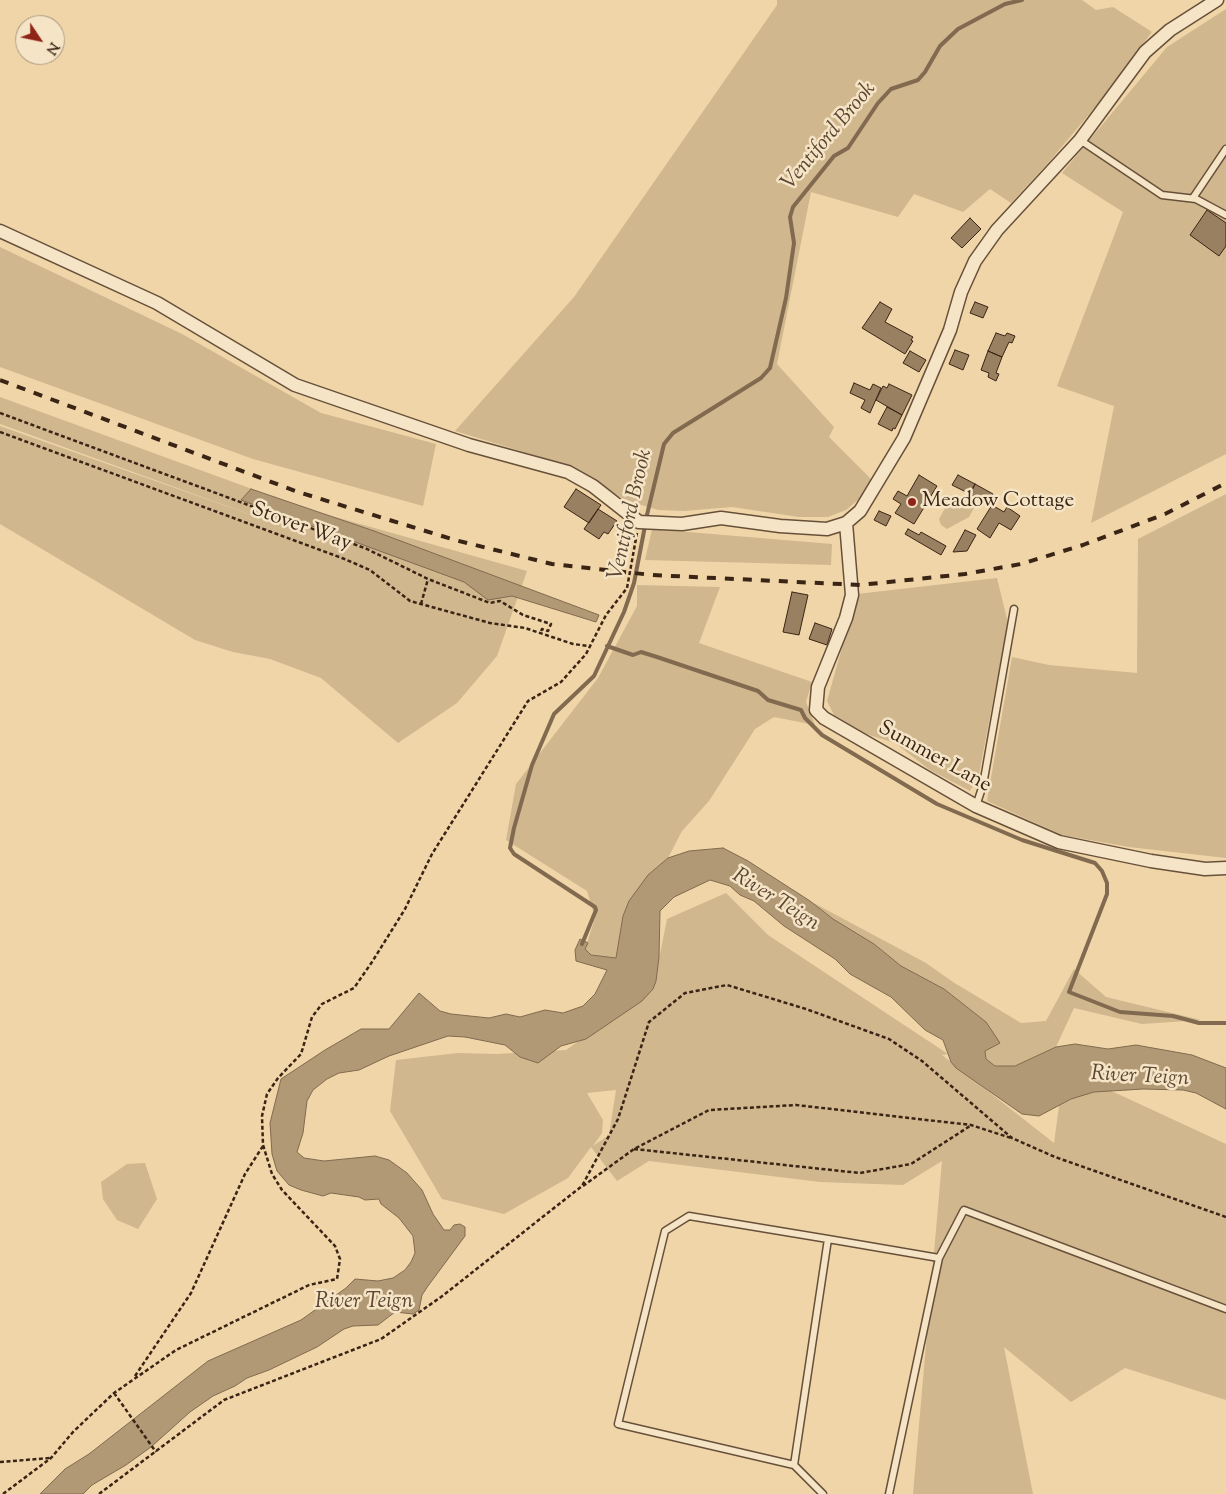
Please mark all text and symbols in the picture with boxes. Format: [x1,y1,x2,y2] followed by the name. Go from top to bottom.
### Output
[15,15,65,65] north arrow
[40,38,63,58] text: N
[777,77,883,197] water label: Ventiford Brook
[604,447,660,583] water label: Ventiford Brook
[922,489,1074,515] place label: Meadow Cottage
[906,496,918,508] marker: Meadow Cottage
[247,498,355,558] street label: Stover Way
[873,717,995,799] street label: Summer Lane
[726,864,824,938] water label: River Teign
[1090,1062,1190,1094] water label: River Teign
[315,1290,413,1316] water label: River Teign

